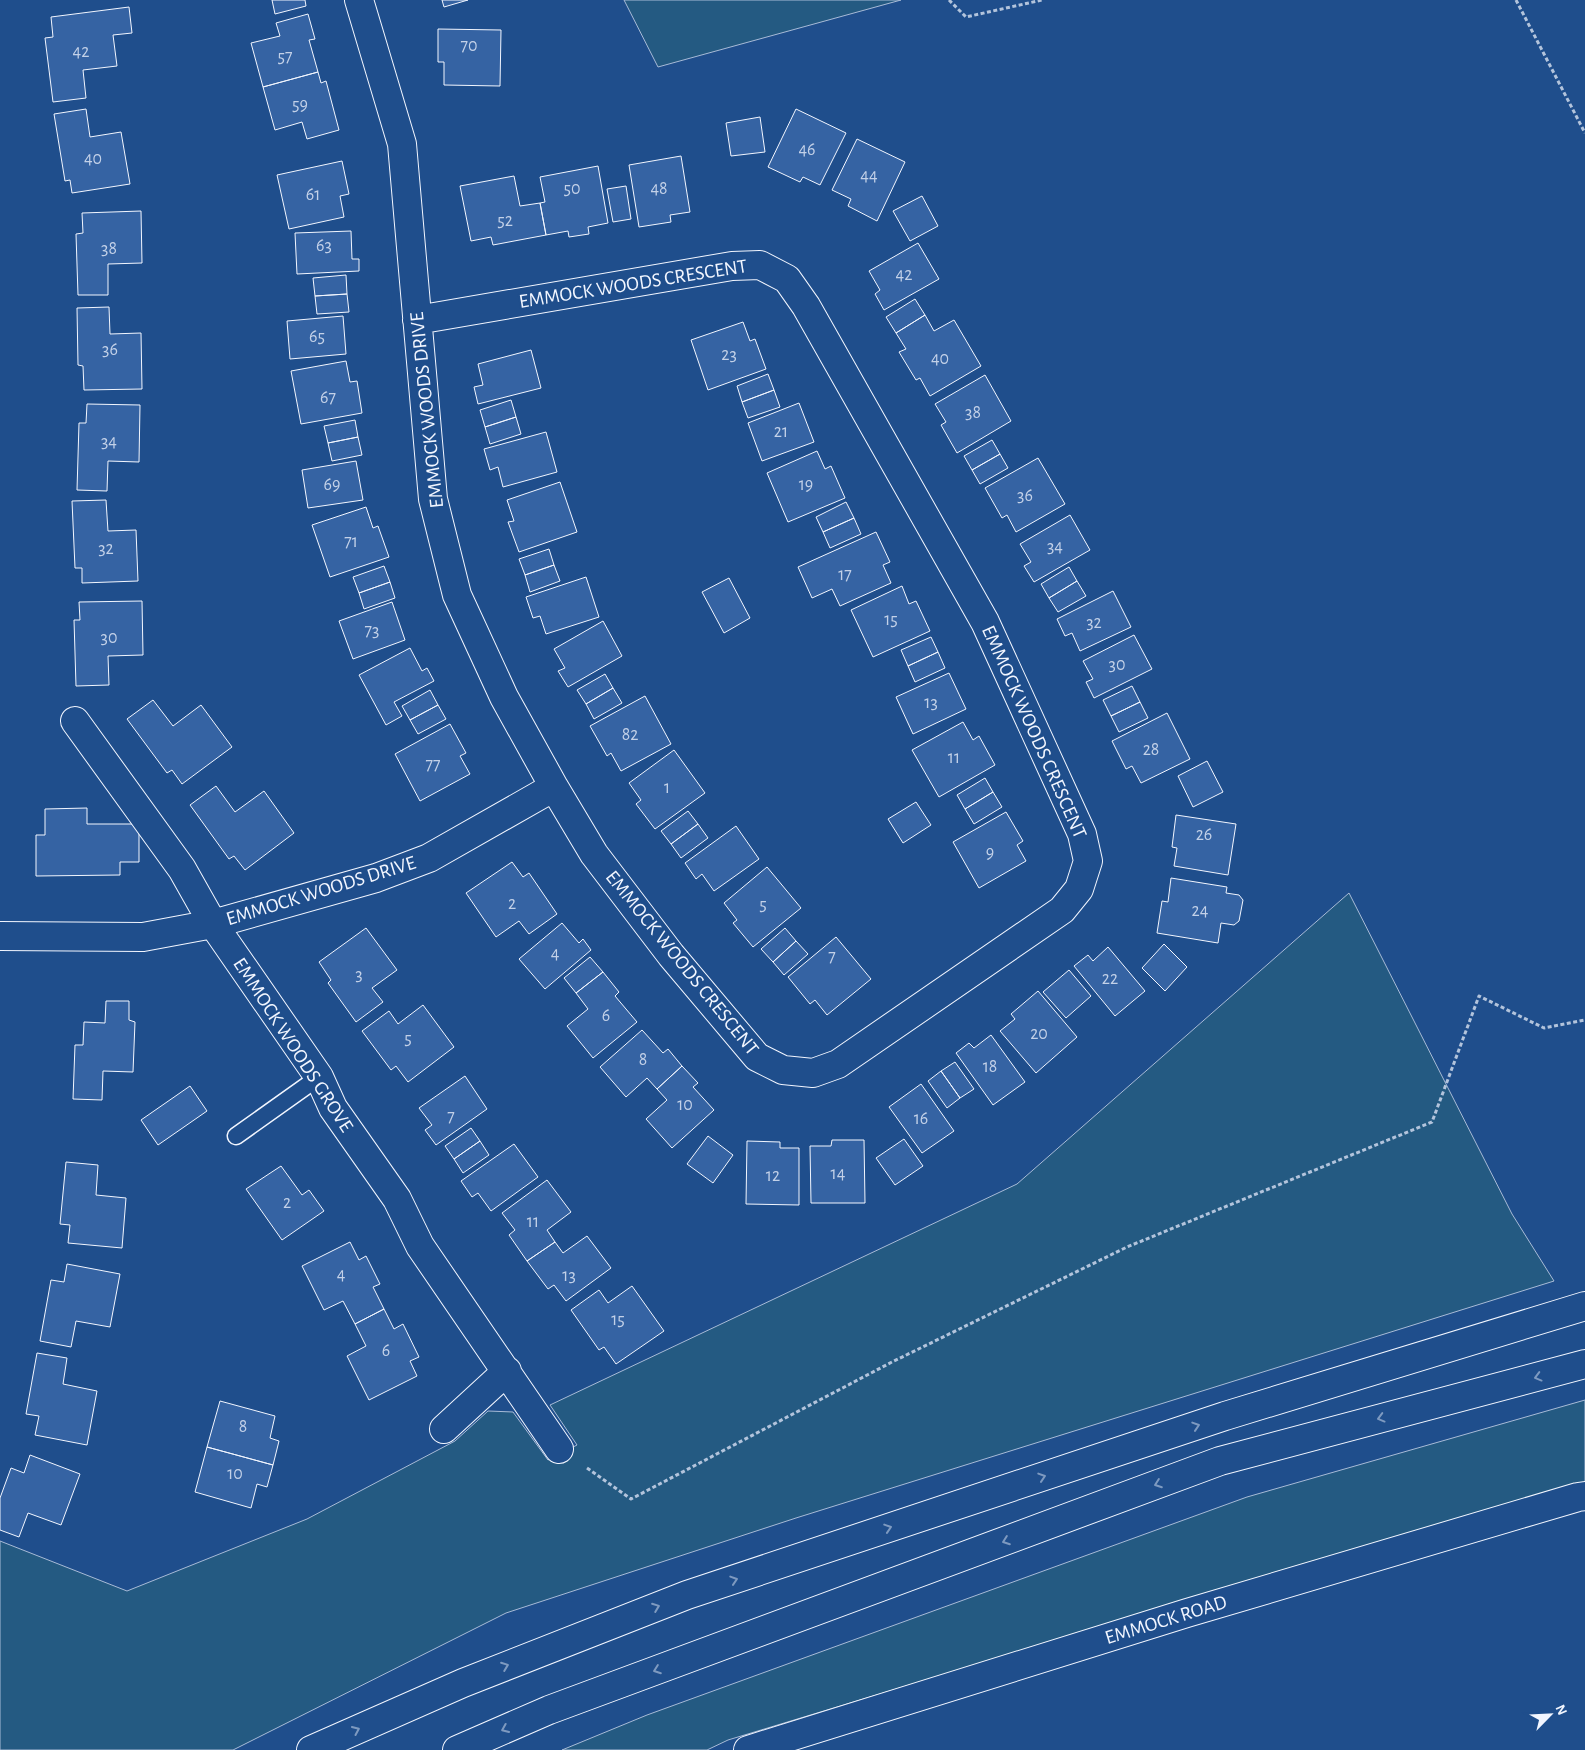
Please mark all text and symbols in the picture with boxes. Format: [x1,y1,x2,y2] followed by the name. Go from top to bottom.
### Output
[460,37,478,55] house number: 70
[73,43,89,61] house number: 42
[277,48,293,66] house number: 57
[292,96,308,114] house number: 59
[798,141,816,159] house number: 46
[84,150,102,168] house number: 40
[860,167,878,185] house number: 44
[563,180,581,198] house number: 50
[650,180,668,198] house number: 48
[306,186,320,204] house number: 61
[497,212,513,230] house number: 52
[316,237,332,255] house number: 63
[101,240,117,258] house number: 38
[517,256,749,312] street label: EMMOCK WOODS CRESCENT
[896,266,912,284] house number: 42
[407,311,447,509] street label: EMMOCK WOODS DRIVE
[309,328,325,346] house number: 65
[102,341,118,359] house number: 36
[721,346,737,364] house number: 23
[931,350,949,368] house number: 40
[320,389,336,407] house number: 67
[965,404,981,422] house number: 38
[774,423,788,441] house number: 21
[101,433,117,451] house number: 34
[324,476,340,494] house number: 69
[799,476,813,494] house number: 19
[1017,487,1033,505] house number: 36
[344,533,358,551] house number: 71
[1047,538,1063,556] house number: 34
[98,540,114,558] house number: 32
[838,566,852,584] house number: 17
[884,611,898,629] house number: 15
[1086,614,1102,632] house number: 32
[365,622,379,640] house number: 73
[978,622,1090,842] street label: EMMOCK WOODS CRESCENT
[101,629,117,647] house number: 30
[1109,656,1125,674] house number: 30
[924,694,938,712] house number: 13
[622,726,638,744] house number: 82
[1143,741,1159,759] house number: 28
[948,749,960,767] house number: 11
[425,756,441,774] house number: 77
[664,779,670,797] house number: 1
[1196,826,1212,844] house number: 26
[986,844,994,862] house number: 9
[224,853,419,929] street label: EMMOCK WOODS DRIVE
[602,867,763,1059] street label: EMMOCK WOODS CRESCENT
[508,895,516,913] house number: 2
[759,896,767,914] house number: 5
[1192,902,1209,920] house number: 24
[551,945,560,963] house number: 4
[828,948,836,966] house number: 7
[229,954,357,1136] street label: EMMOCK WOODS GROVE
[355,966,363,984] house number: 3
[1102,970,1118,988] house number: 22
[602,1007,610,1025] house number: 6
[1030,1025,1048,1043] house number: 20
[404,1030,412,1048] house number: 5
[639,1051,647,1069] house number: 8
[983,1058,997,1076] house number: 18
[677,1096,693,1114] house number: 10
[447,1108,455,1126] house number: 7
[914,1110,928,1128] house number: 16
[831,1165,846,1183] house number: 14
[766,1167,780,1185] house number: 12
[283,1194,291,1212] house number: 2
[527,1213,539,1231] house number: 11
[337,1266,346,1284] house number: 4
[562,1267,576,1285] house number: 13
[611,1311,625,1329] house number: 15
[382,1342,390,1360] house number: 6
[1533,1371,1542,1382] one-way arrow
[1377,1413,1385,1423] one-way arrow
[239,1418,247,1436] house number: 8
[1192,1422,1200,1432] one-way arrow
[227,1465,243,1483] house number: 10
[1037,1473,1046,1483] one-way arrow
[1154,1478,1163,1488] one-way arrow
[883,1524,892,1534] one-way arrow
[1002,1535,1010,1545] one-way arrow
[729,1575,737,1585] one-way arrow
[1103,1592,1229,1648] street label: EMMOCK ROAD
[652,1603,660,1613] one-way arrow
[500,1662,509,1672] one-way arrow
[653,1664,662,1674] one-way arrow
[1525,1690,1575,1740] north arrow
[1553,1703,1569,1717] text: N
[501,1723,510,1734] one-way arrow
[351,1726,360,1737] one-way arrow

